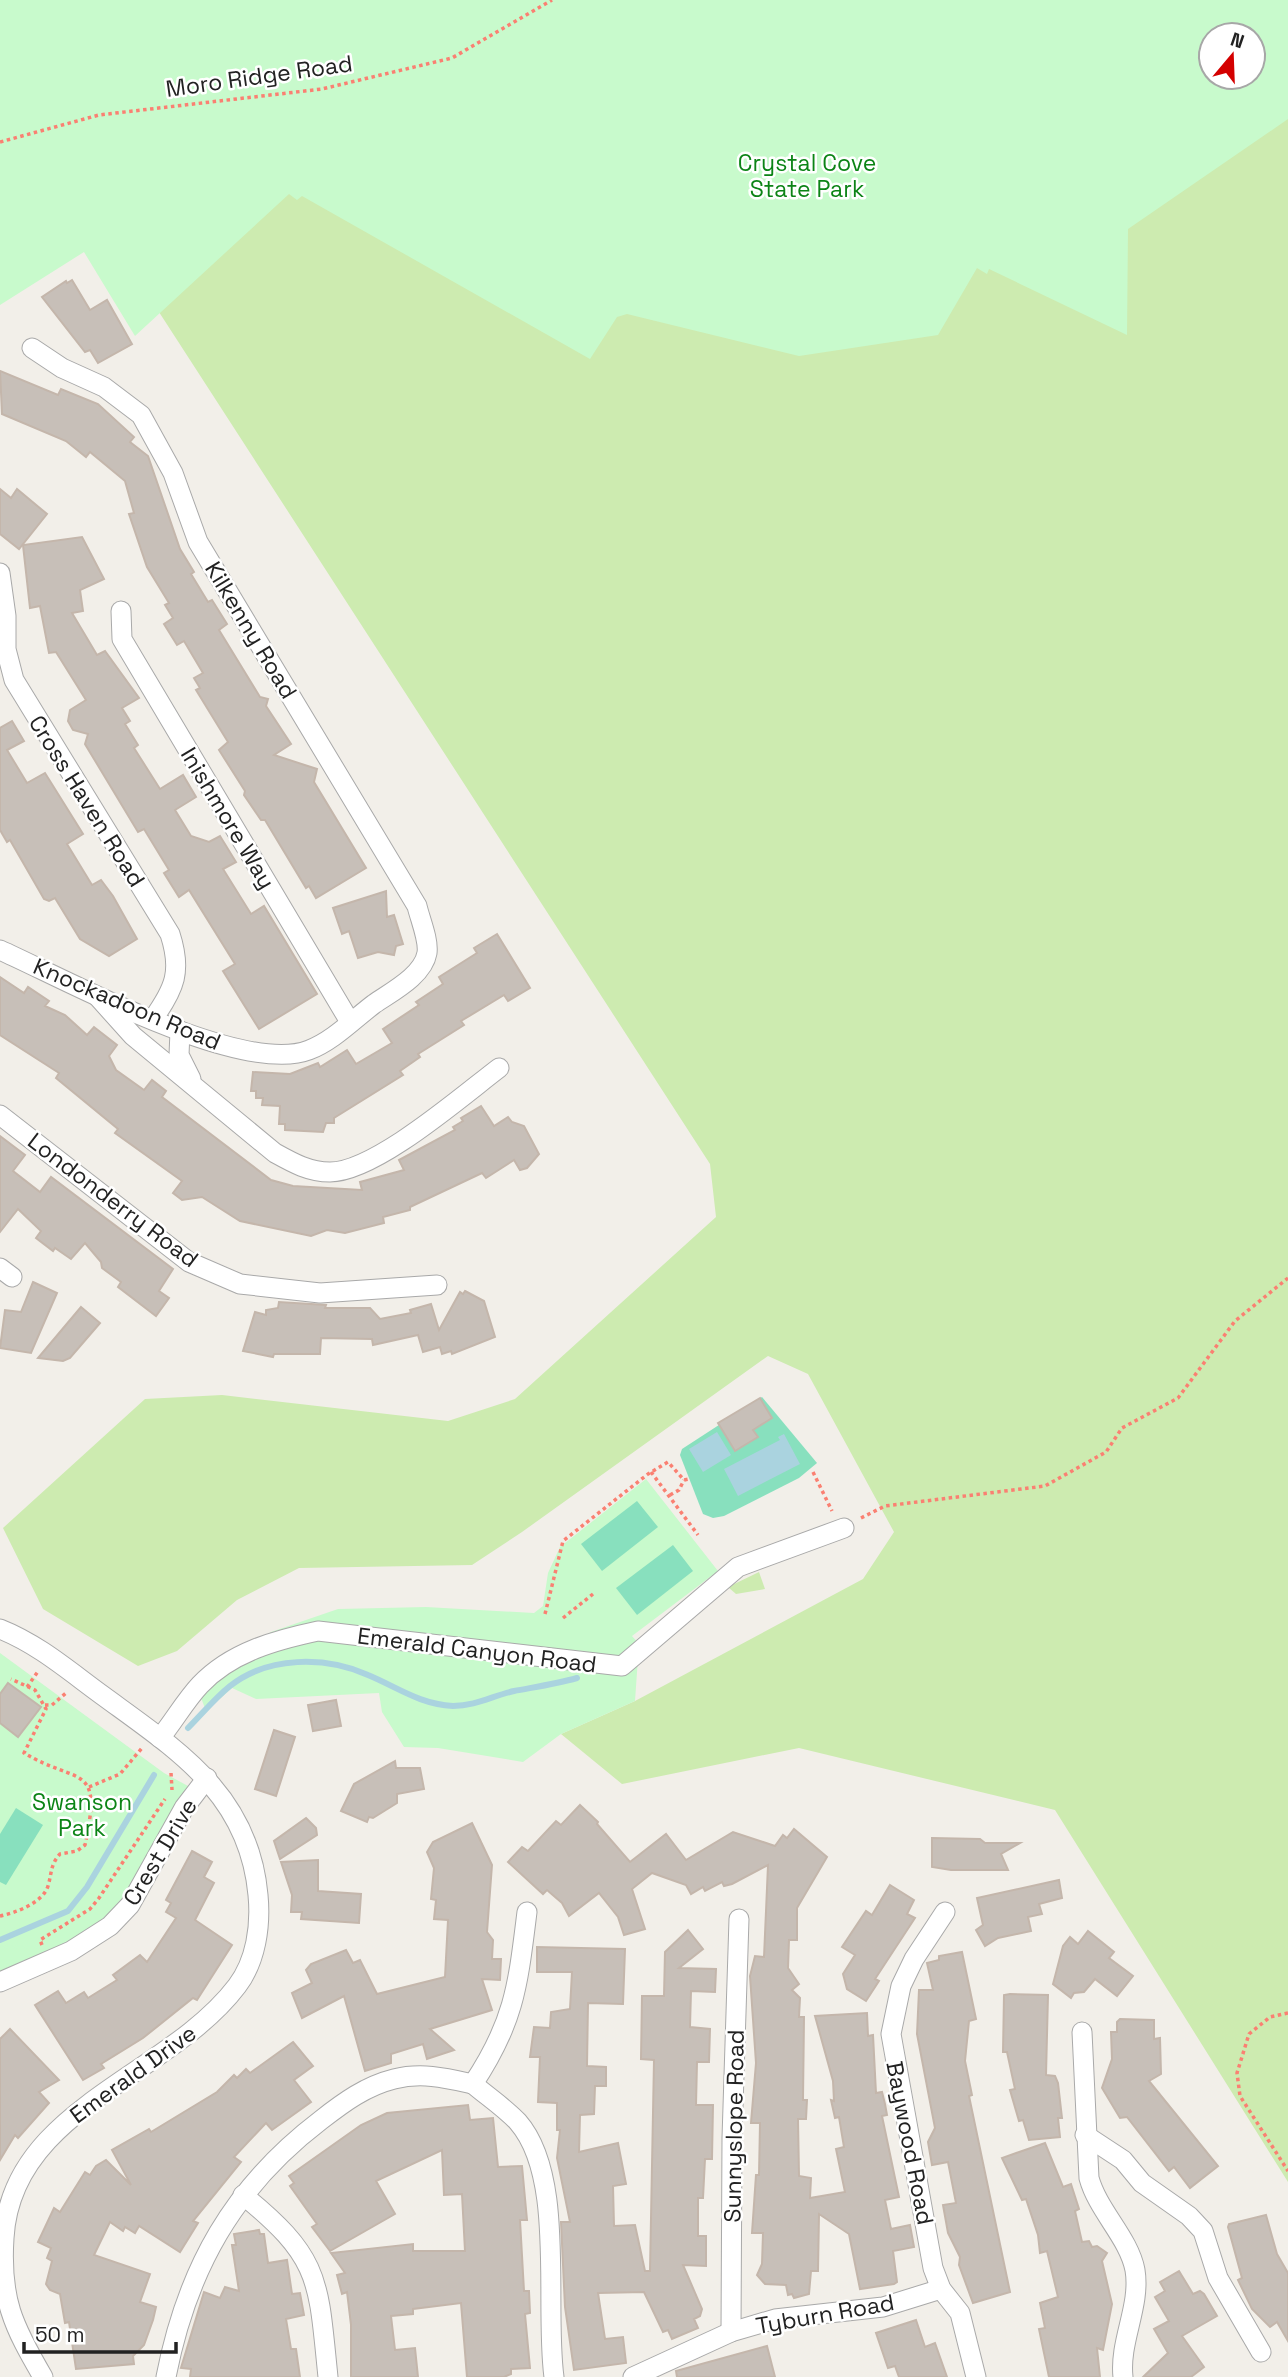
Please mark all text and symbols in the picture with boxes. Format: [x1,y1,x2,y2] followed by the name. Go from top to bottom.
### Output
[1197,21,1267,91] north arrow
[1227,27,1247,54] text: N
[164,48,354,104] street label: Moro Ridge Road
[738,148,876,204] park label: Crystal Cove State Park
[198,556,304,704] street label: Kilkenny Road
[22,709,152,893] street label: Cross Haven Road
[174,742,282,894] street label: Inishmore Way
[29,951,225,1057] street label: Knockadoon Road
[22,1126,204,1274] street label: Londonderry Road
[356,1620,598,1680] street label: Emerald Canyon Road
[32,1787,132,1843] park label: Swanson Park
[116,1793,204,1911] street label: Crest Drive
[64,2018,202,2130] street label: Emerald Drive
[717,2029,751,2223] street label: Sunnyslope Road
[879,2059,941,2227] street label: Baywood Road
[754,2287,896,2341] street label: Tyburn Road
[24,2310,177,2354] scale bar
[35,2321,85,2348] text: 50 m

